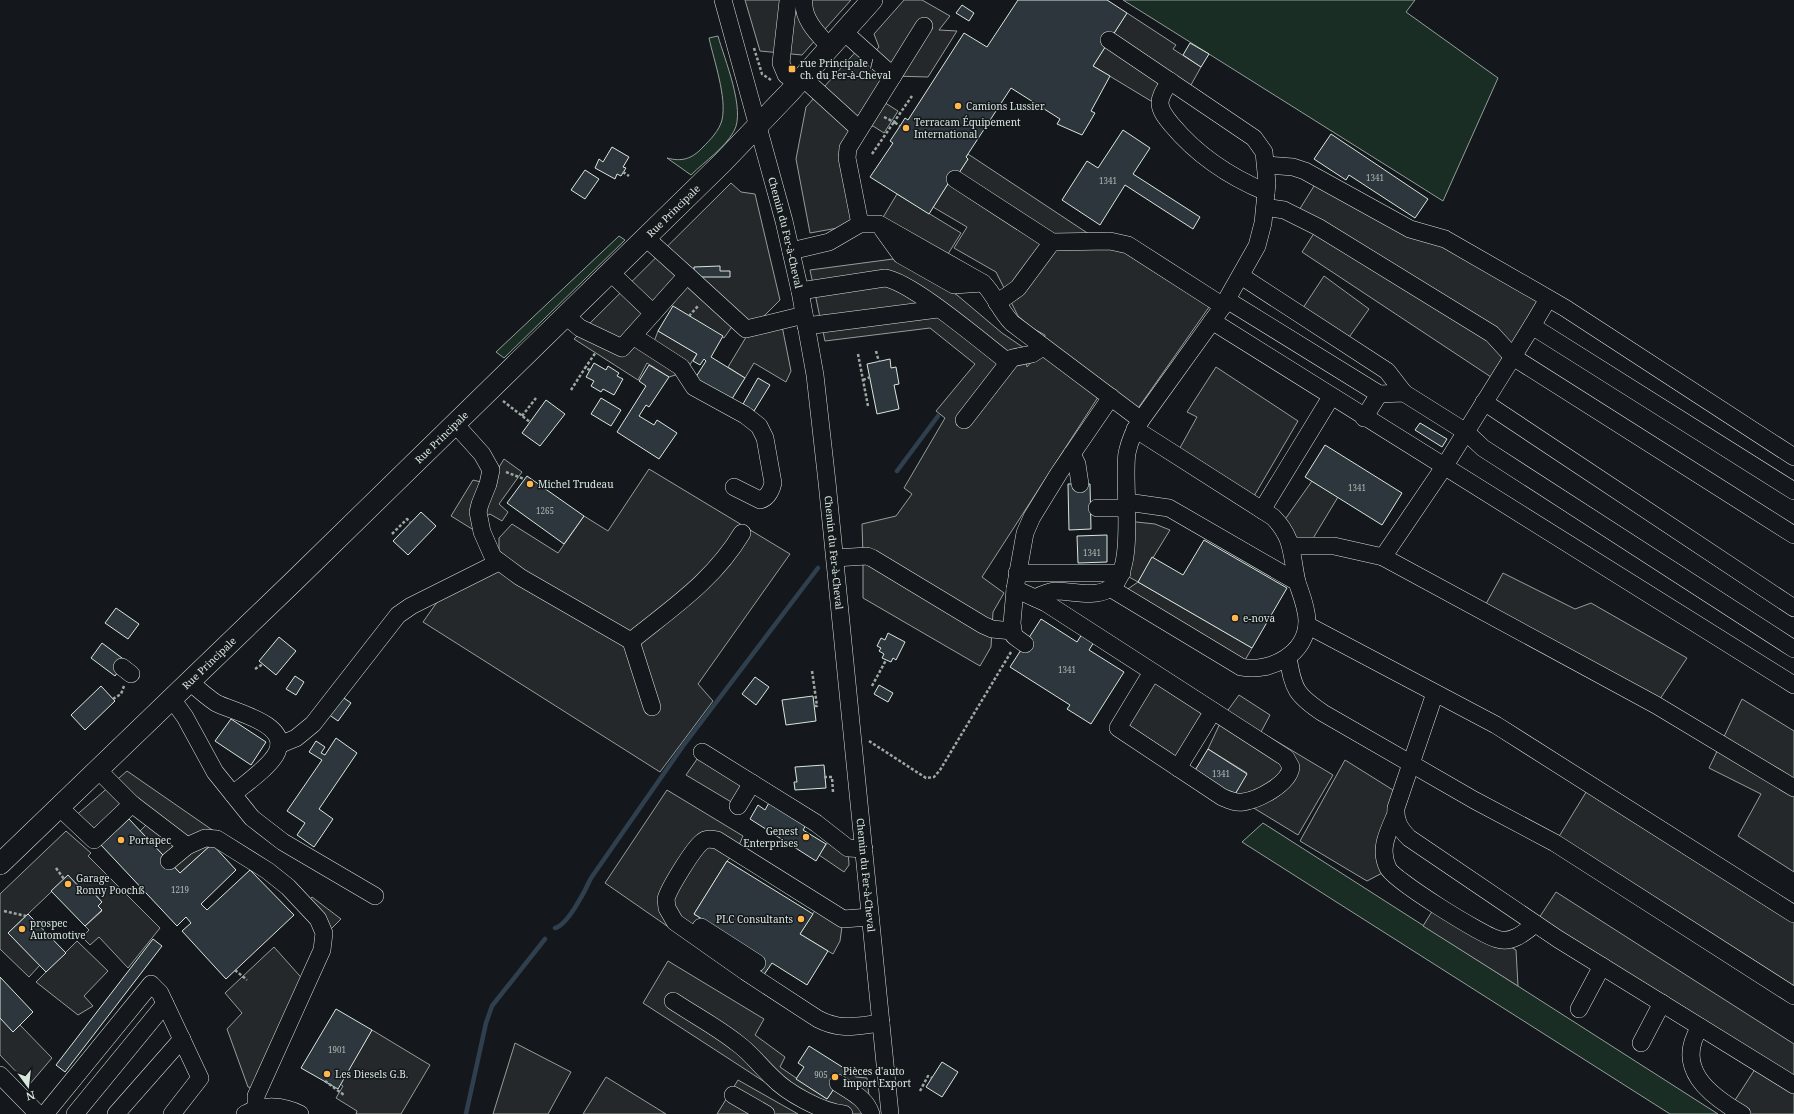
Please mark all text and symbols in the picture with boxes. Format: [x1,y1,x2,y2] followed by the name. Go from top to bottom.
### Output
[800,56,891,82] place label: rue Principale / ch. du Fer-à-Cheval
[787,64,797,74] marker: rue Principale / ch. du Fer-à-Cheval
[966,99,1045,113] place label: Camions Lussier
[953,101,963,111] marker: Camions Lussier
[914,115,1021,141] place label: Terracam Équipement International
[901,123,911,133] marker: Terracam Équipement International
[1366,172,1384,183] house number: 1341
[765,175,806,290] street label: Chemin du Fer-à-Cheval
[1099,175,1117,186] house number: 1341
[643,181,703,240] street label: Rue Principale
[412,408,471,466] street label: Rue Principale
[538,477,614,491] place label: Michel Trudeau
[525,479,535,489] marker: Michel Trudeau
[1348,482,1366,493] house number: 1341
[821,495,847,610] street label: Chemin du Fer-à-Cheval
[536,505,554,516] house number: 1265
[1083,547,1101,558] house number: 1341
[1243,611,1275,625] place label: e-nova
[1230,613,1240,623] marker: e-nova
[179,634,239,692] street label: Rue Principale
[1058,664,1076,675] house number: 1341
[1212,768,1230,779] house number: 1341
[854,817,879,933] street label: Chemin du Fer-à-Cheval
[743,824,798,850] place label: Genest Enterprises
[801,832,811,842] marker: Genest Enterprises
[129,833,171,847] place label: Portapec
[116,835,126,845] marker: Portapec
[76,871,145,897] place label: Garage Ronny Poochß
[63,879,73,889] marker: Garage Ronny Poochß
[171,884,189,895] house number: 1219
[716,912,793,926] place label: PLC Consultants
[796,914,806,924] marker: PLC Consultants
[30,916,86,942] place label: prospec Automotive
[17,924,27,934] marker: prospec Automotive
[328,1044,346,1055] house number: 1901
[843,1064,911,1090] place label: Pièces d'auto Import Export
[8,1066,48,1106] north arrow
[335,1067,408,1081] place label: Les Diesels G.B.
[322,1069,332,1079] marker: Les Diesels G.B.
[814,1069,828,1080] house number: 905
[830,1072,840,1082] marker: Pièces d'auto Import Export
[24,1088,37,1105] text: N

